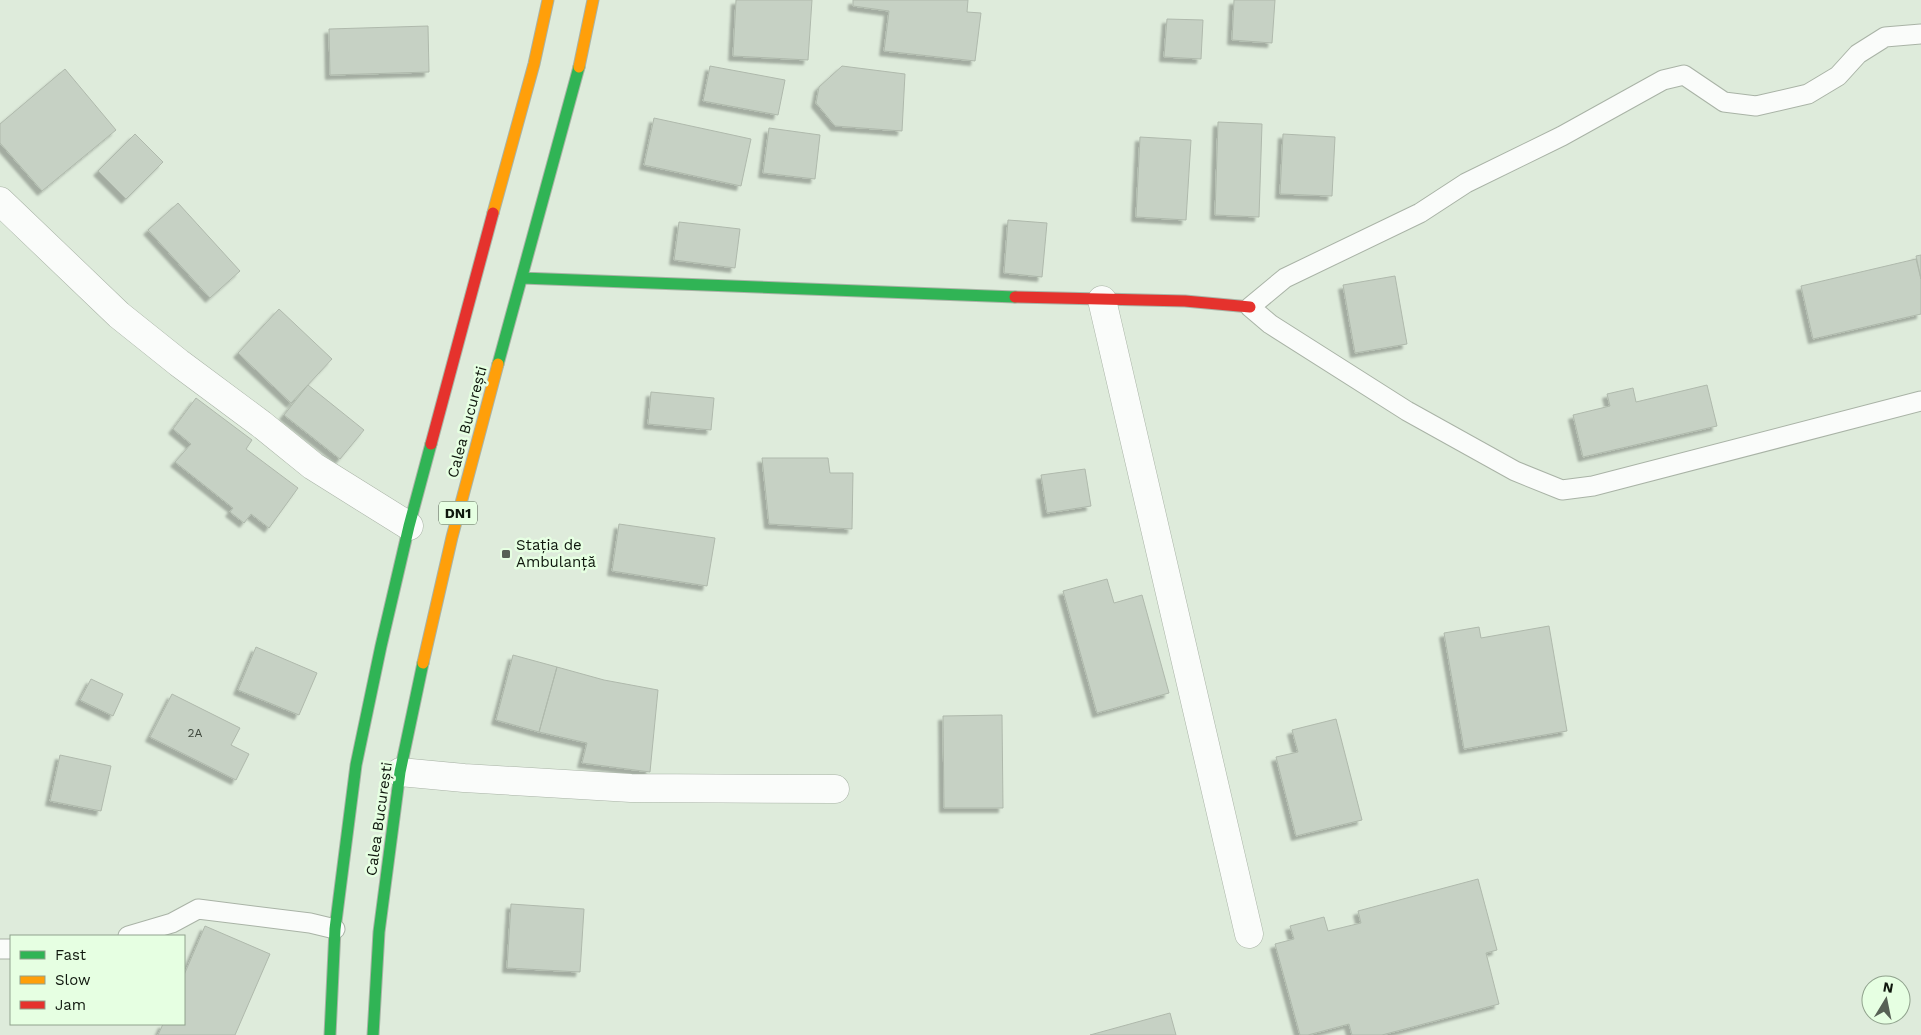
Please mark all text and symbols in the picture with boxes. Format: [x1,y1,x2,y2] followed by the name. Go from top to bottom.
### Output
[443,364,491,480] street label: Calea București
[439,502,477,524] road number: DN1
[516,536,596,571] place label: Stația de Ambulanță
[500,548,512,560] marker: Stația de Ambulanță
[188,726,203,740] house number: 2A
[362,761,396,877] street label: Calea București
[10,935,185,1025] legend
[55,946,87,964] text: Fast
[55,971,91,989] text: Slow
[1861,975,1911,1025] north arrow
[1882,978,1895,996] text: N
[55,996,86,1014] text: Jam

